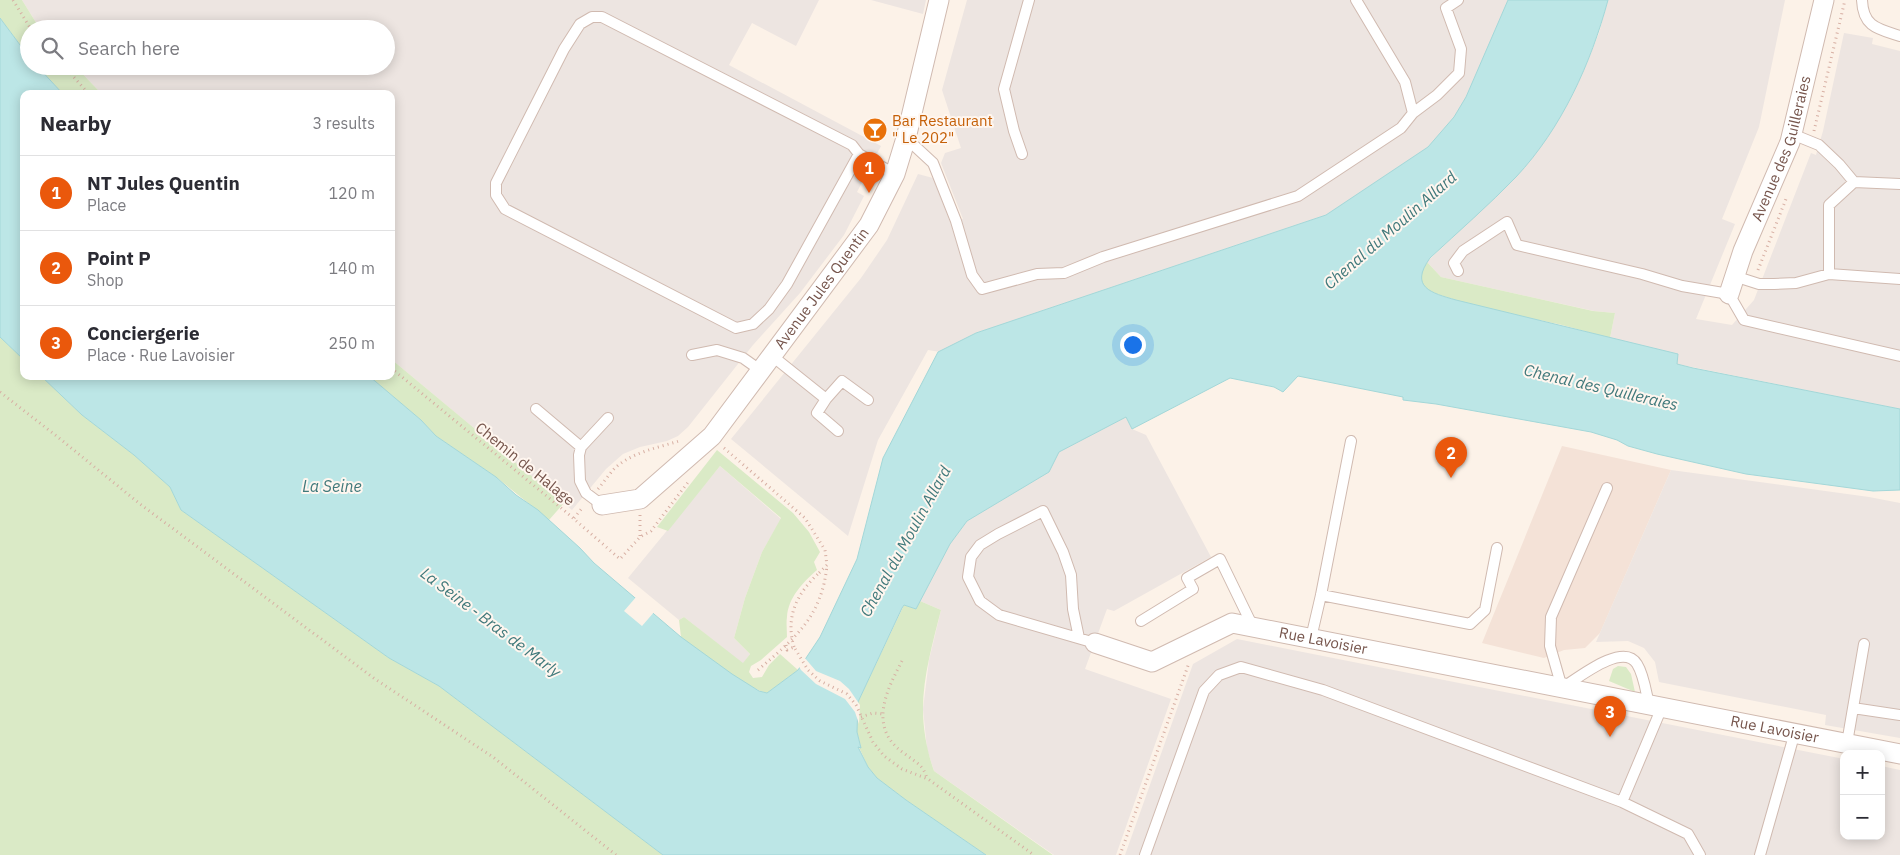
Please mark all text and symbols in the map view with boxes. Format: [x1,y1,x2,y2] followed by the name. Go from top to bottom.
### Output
[20,20,395,75] search box
[38,34,66,62] icon: search
[78,36,180,60] text: Search here
[1747,74,1815,224] street label: Avenue des Guilleraies
[40,109,111,137] text: Nearby
[892,111,993,147] place label: Bar Restaurant " Le 202"
[312,113,375,133] text: 3 results
[862,117,888,143] bar icon: Bar Restaurant " Le 202"
[853,152,885,193] pin: 1
[1319,166,1461,293] water label: Chenal du Moulin Allard
[87,171,240,195] text: NT Jules Quentin
[51,183,61,203] text: 1
[328,183,375,203] text: 120 m
[87,195,126,215] text: Place
[770,224,873,353] street label: Avenue Jules Quentin
[87,246,151,270] text: Point P
[51,258,61,278] text: 2
[328,258,375,278] text: 140 m
[87,270,124,290] text: Shop
[87,321,200,345] text: Conciergerie
[1120,332,1146,358] your location
[51,333,61,353] text: 3
[328,333,375,353] text: 250 m
[87,345,235,365] text: Place · Rue Lavoisier
[1522,360,1680,414] water label: Chenal des Quilleraies
[472,418,579,509] street label: Chemin de Halage
[1435,437,1467,478] pin: 2
[855,461,955,620] water label: Chenal du Moulin Allard
[302,476,362,496] water label: La Seine
[417,563,566,682] water label: La Seine - Bras de Marly
[1277,622,1370,658] street label: Rue Lavoisier
[1594,696,1626,737] pin: 3
[1729,711,1821,747] street label: Rue Lavoisier
[1840,750,1885,840] map controls
[1840,750,1885,795] button: +
[1840,795,1885,840] button: −

